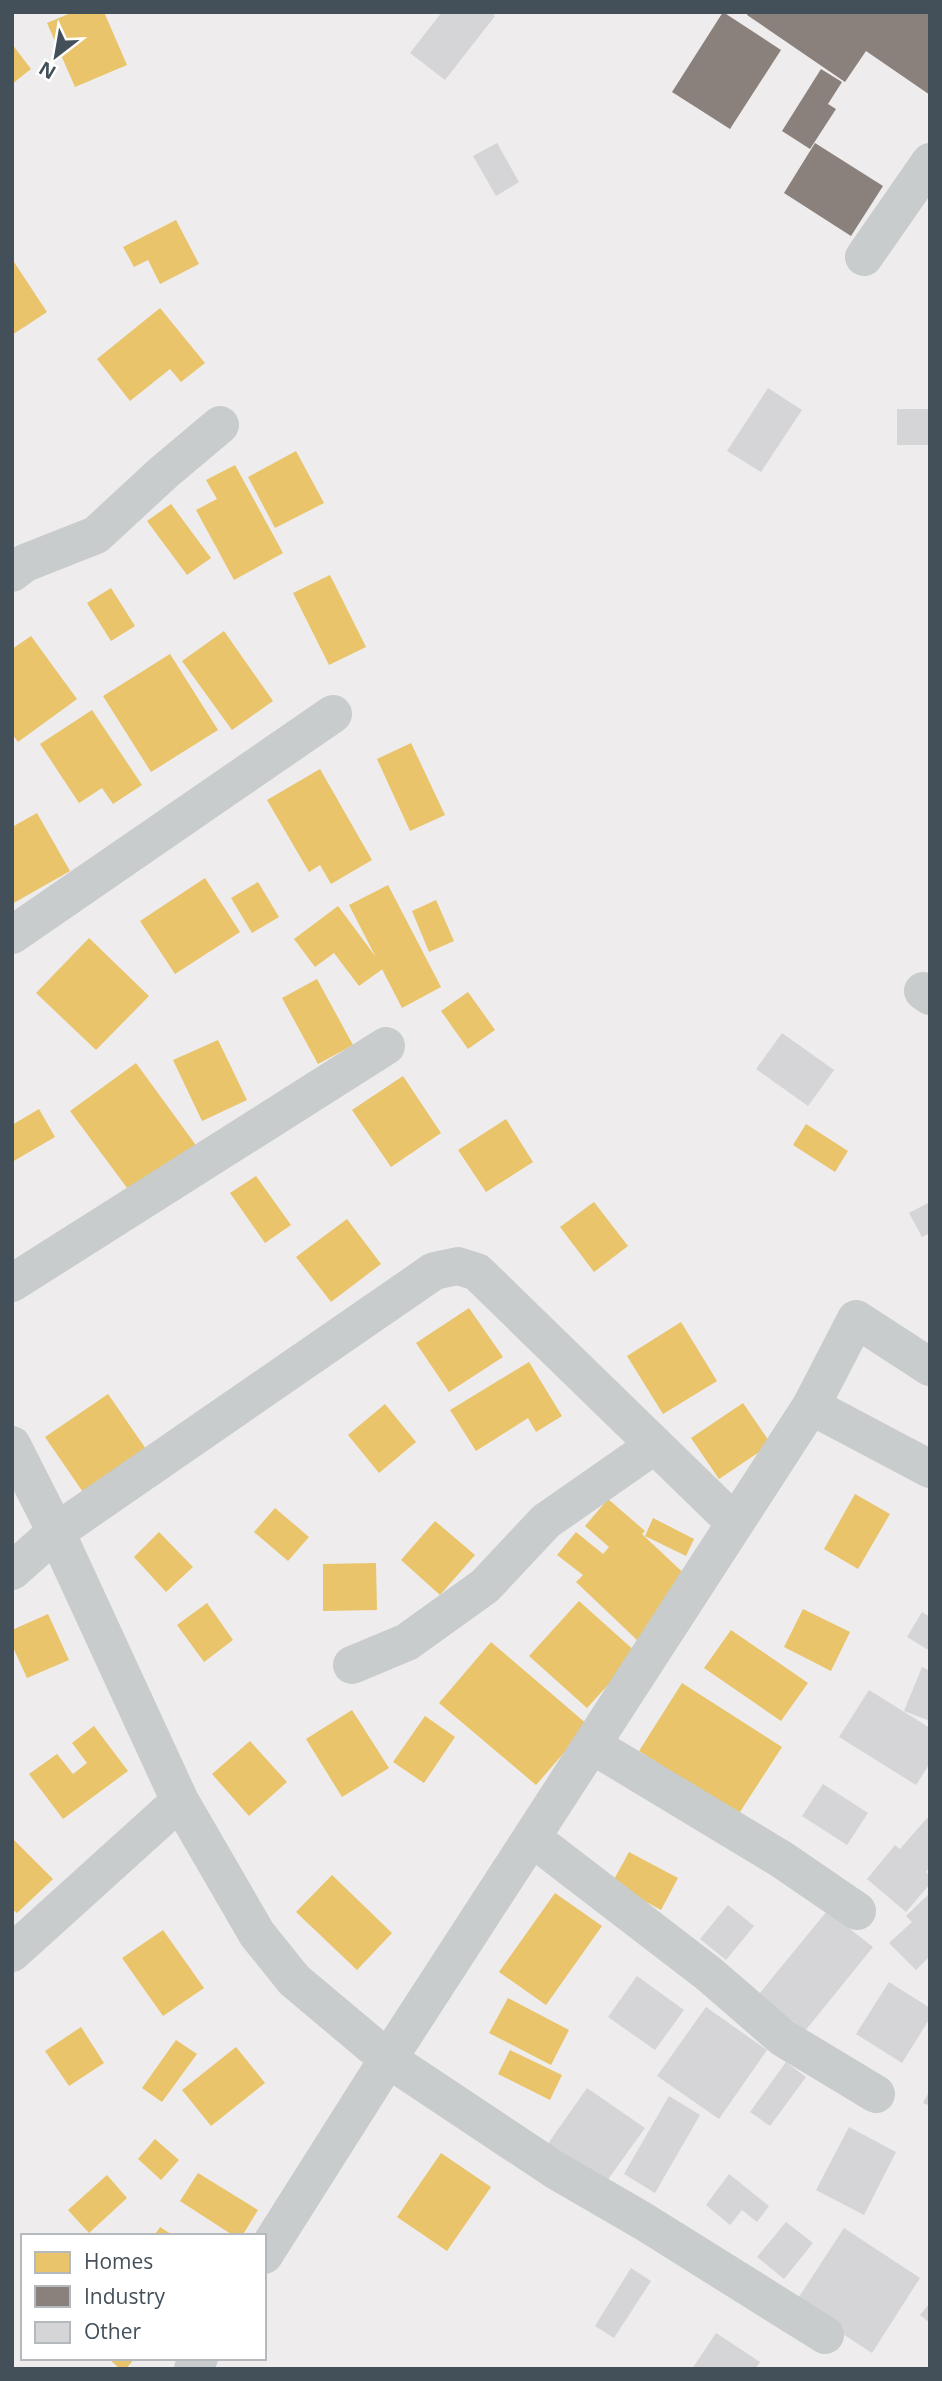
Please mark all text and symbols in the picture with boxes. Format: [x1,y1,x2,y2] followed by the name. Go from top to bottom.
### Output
[21,21,91,91] north arrow
[34,55,61,86] text: N
[21,2234,266,2360] legend
[84,2247,153,2275] text: Homes
[84,2282,166,2310] text: Industry
[84,2317,141,2345] text: Other

